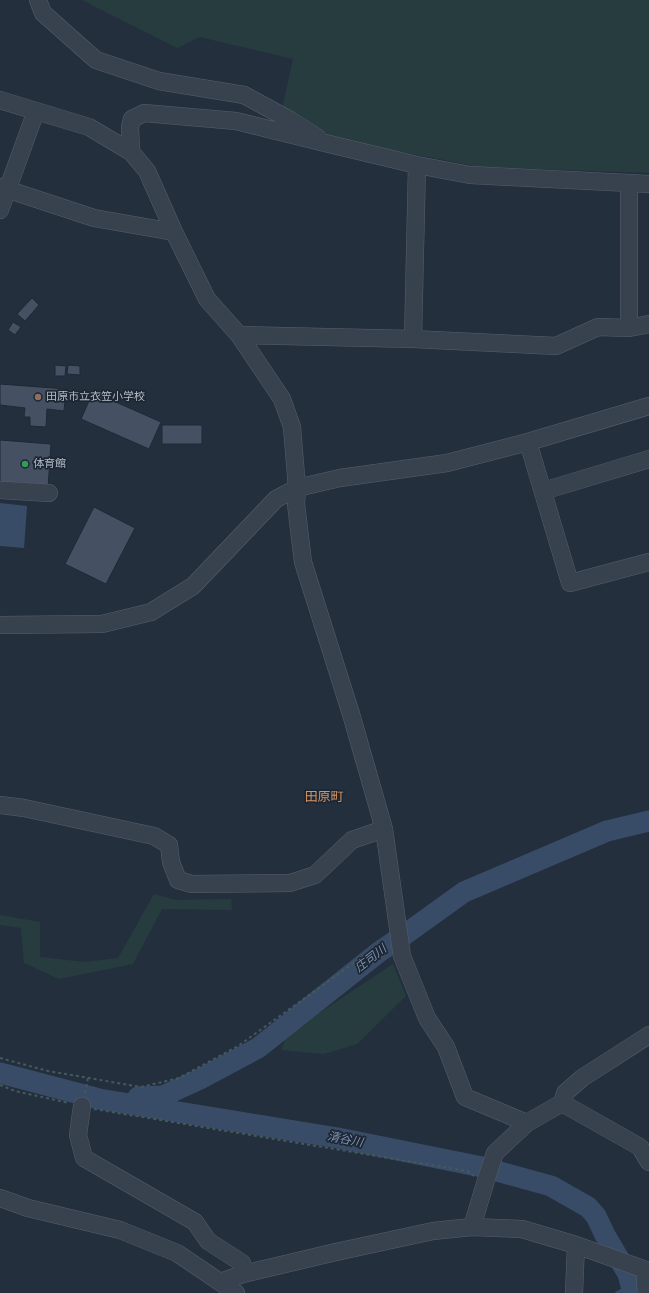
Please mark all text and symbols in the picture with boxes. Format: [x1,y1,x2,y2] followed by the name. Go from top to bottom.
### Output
[46,390,145,404] place label: 田原市立衣笠小学校
[33,392,43,402] marker: 田原市立衣笠小学校
[33,457,66,471] place label: 体育館
[20,459,30,469] marker: 体育館
[305,790,343,806] district label: 田原町
[352,942,390,976] water label: 庄司川
[326,1129,364,1151] water label: 清谷川

